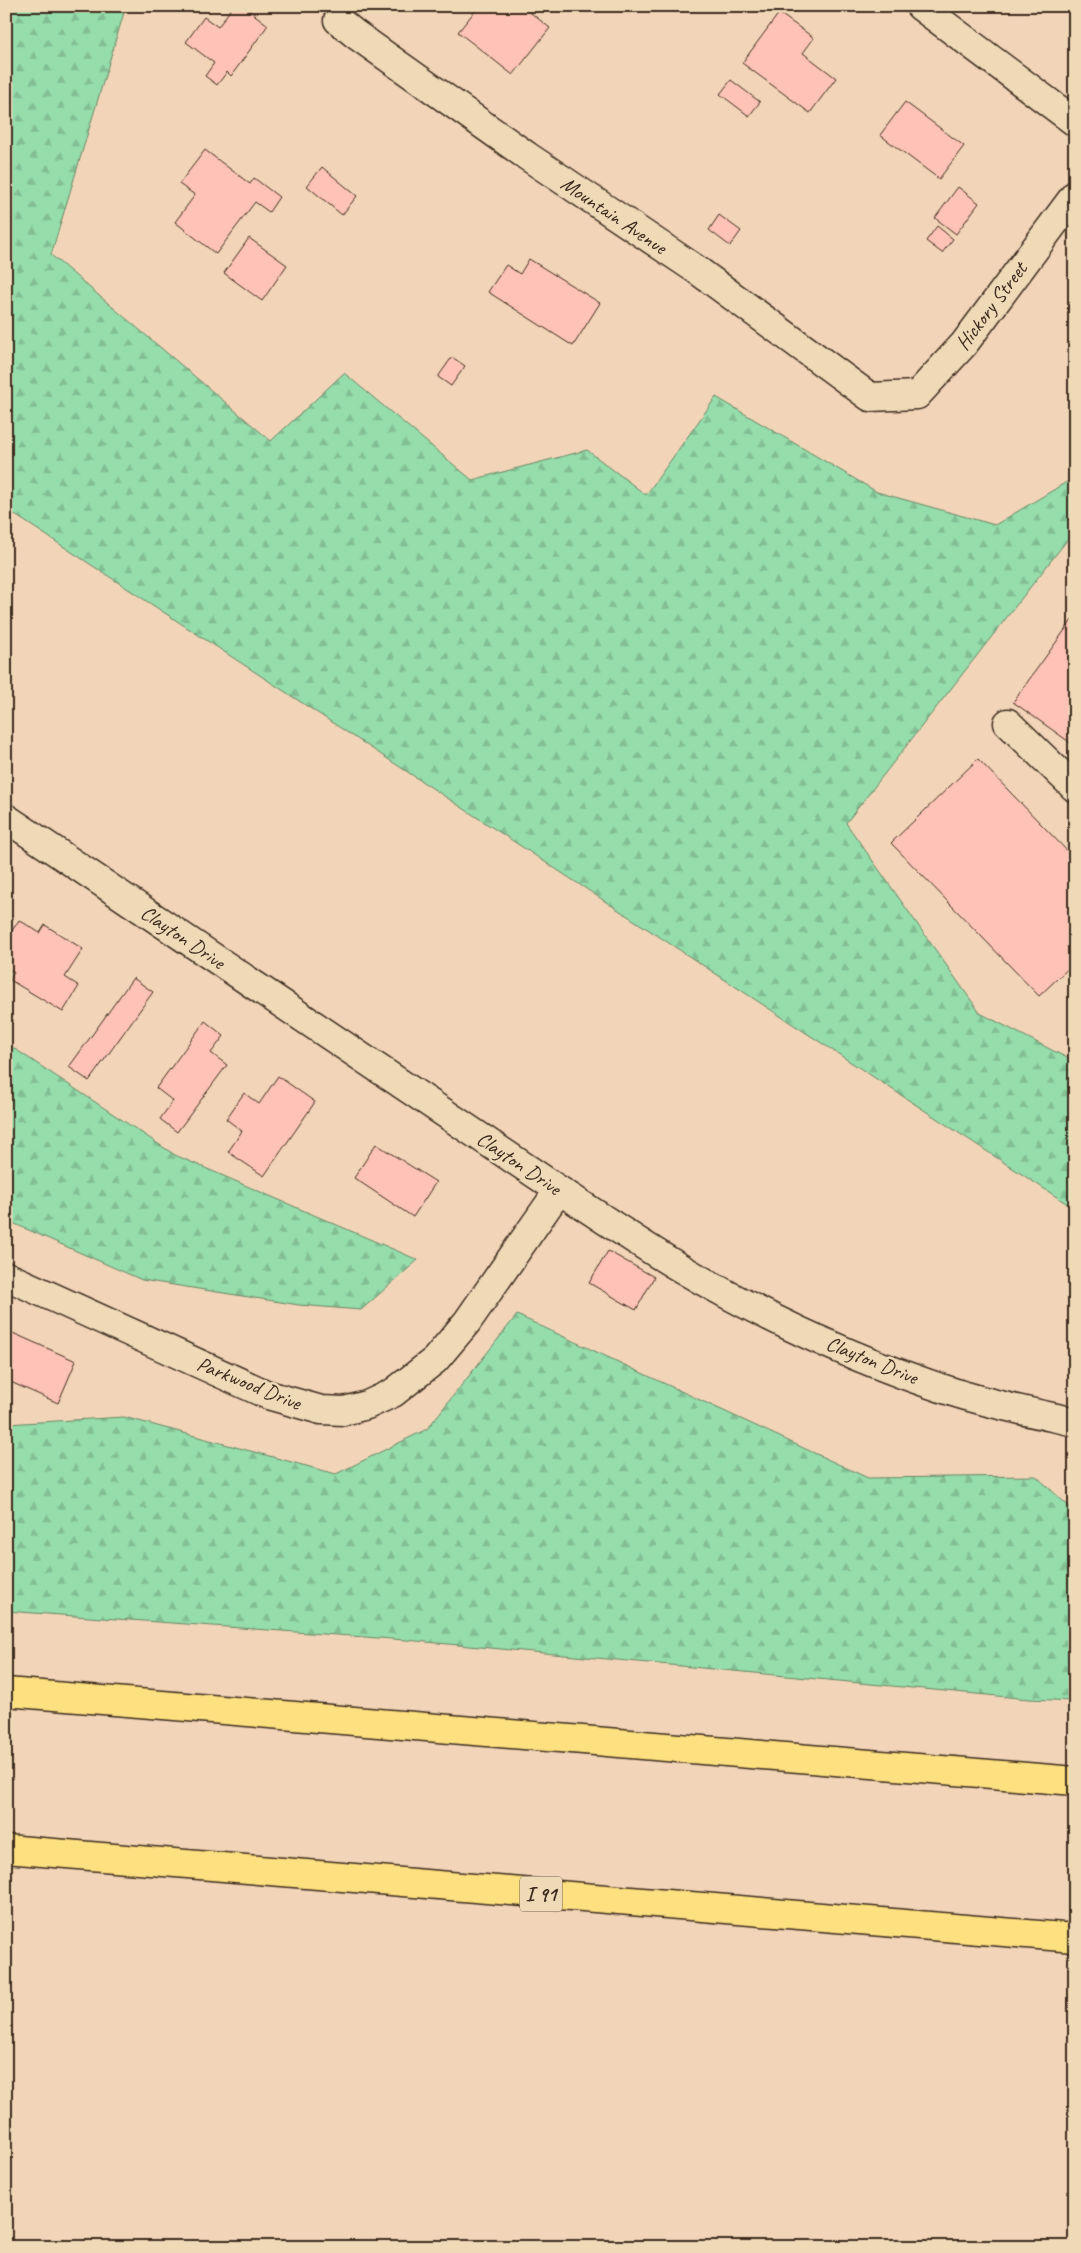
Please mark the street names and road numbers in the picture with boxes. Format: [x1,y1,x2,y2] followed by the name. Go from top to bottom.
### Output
[556,170,674,261] street label: Mountain Avenue
[949,255,1034,355] street label: Hickory Street
[136,899,232,976] street label: Clayton Drive
[472,1125,568,1202] street label: Clayton Drive
[823,1330,923,1391] street label: Clayton Drive
[193,1350,306,1416] street label: Parkwood Drive
[520,1876,562,1912] road number: I 91

